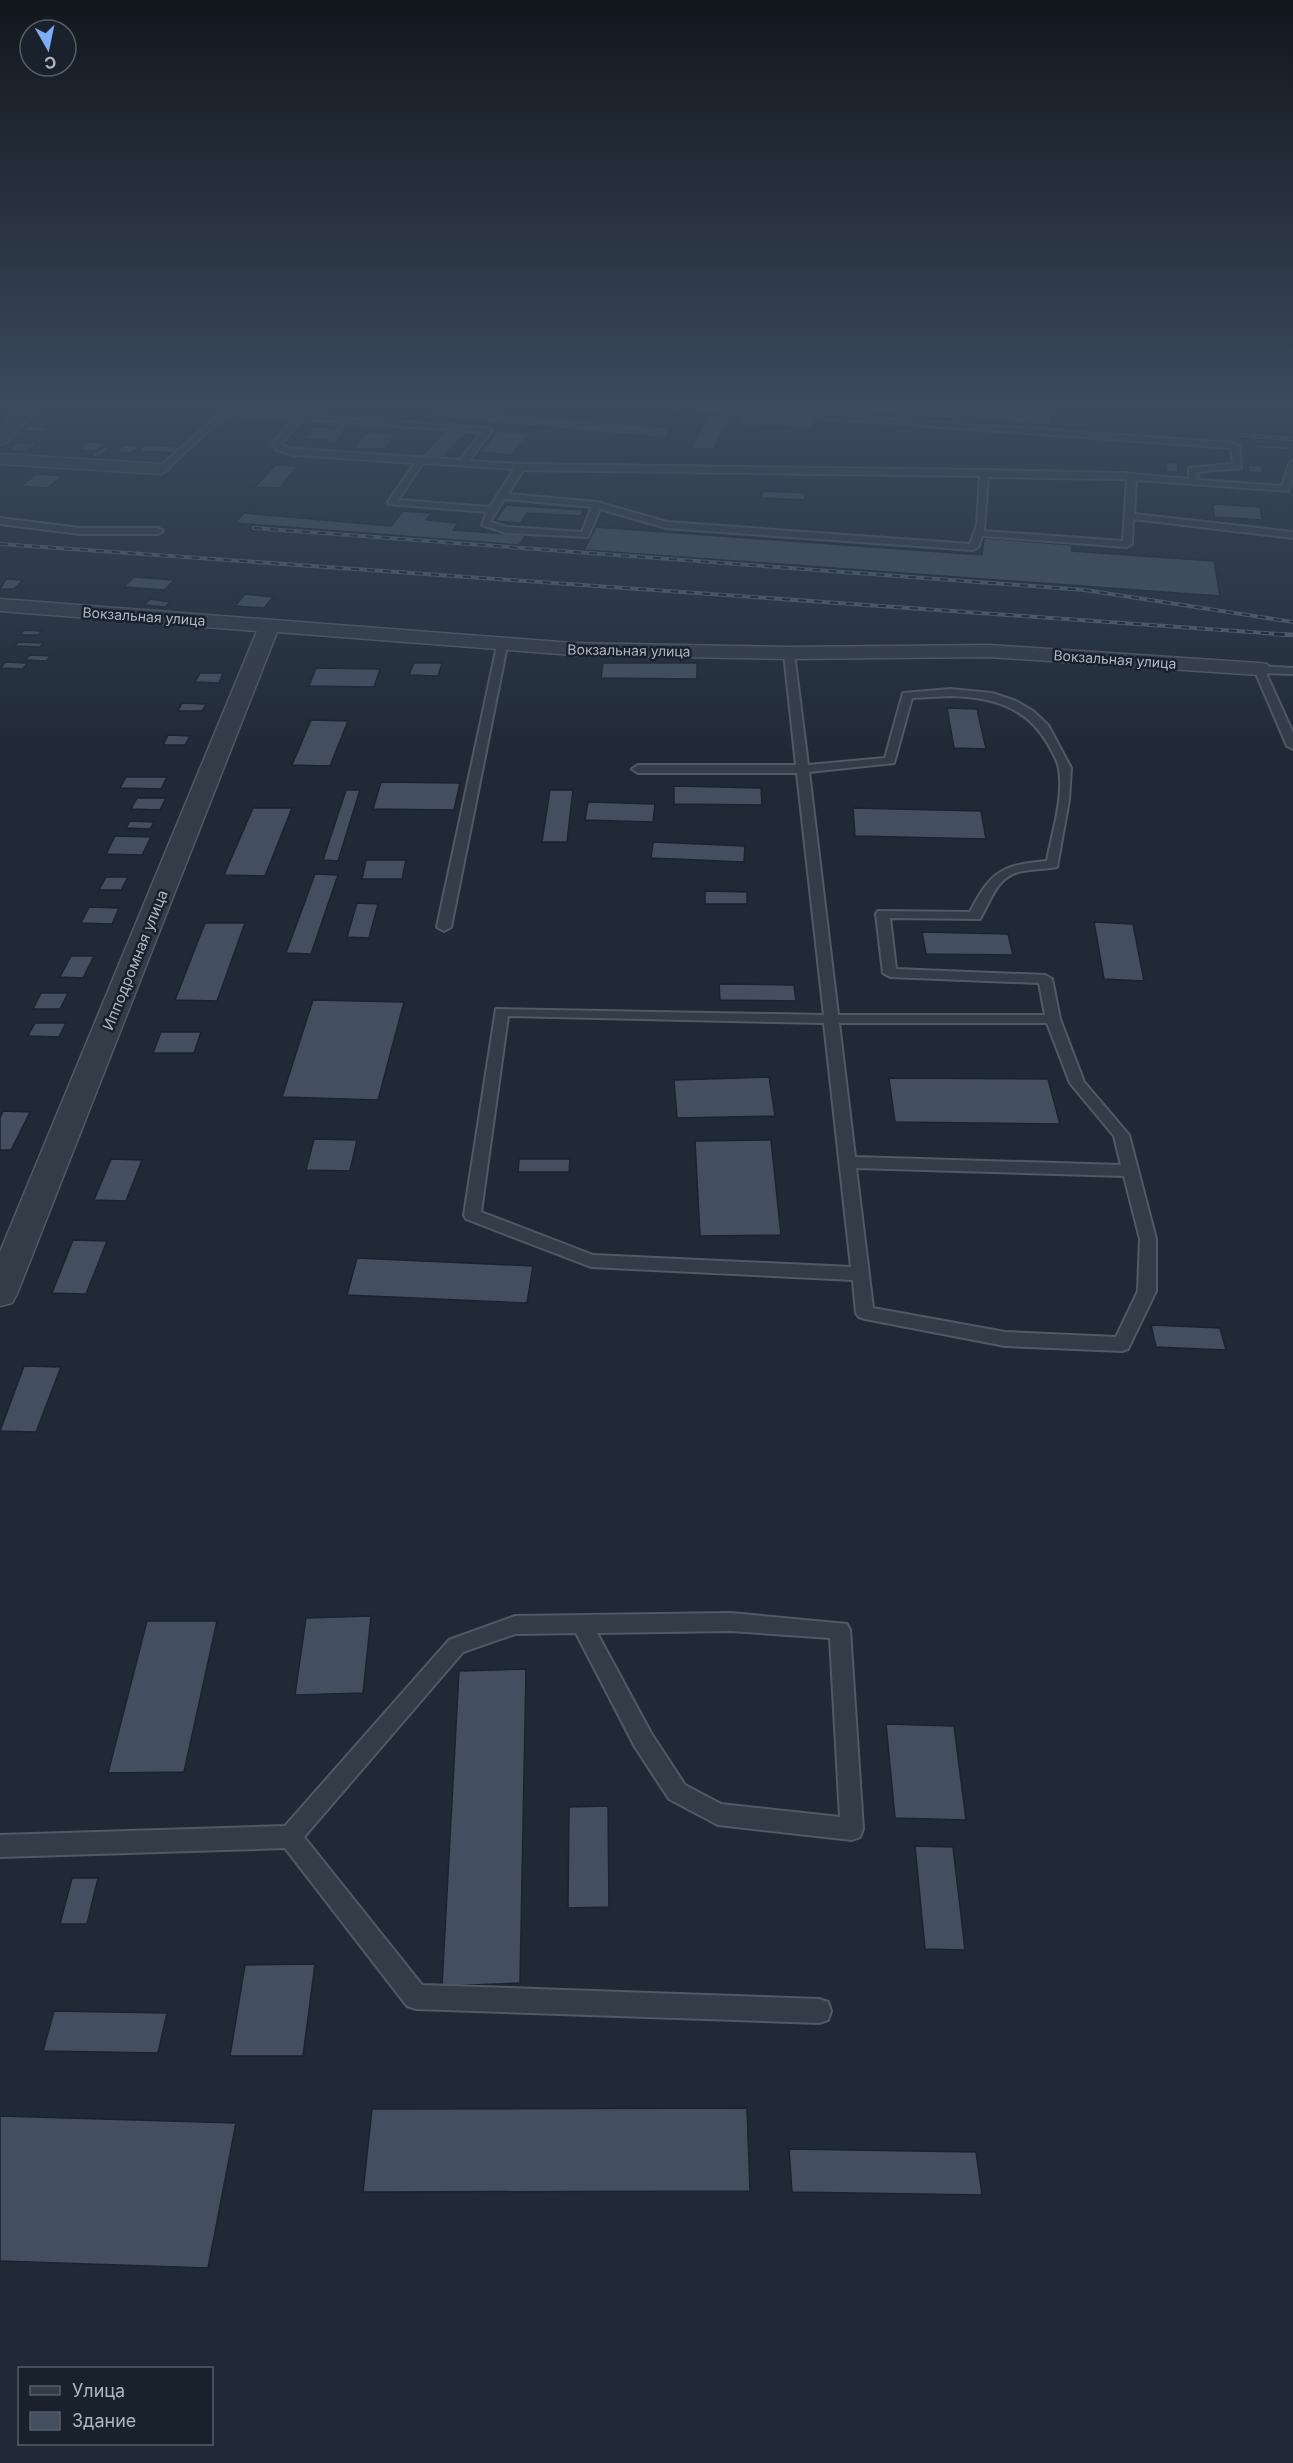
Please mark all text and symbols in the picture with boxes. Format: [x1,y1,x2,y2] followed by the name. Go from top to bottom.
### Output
[18,18,78,78] north arrow
[43,52,58,74] text: С
[82,603,206,629] street label: Вокзальная улица
[567,640,691,660] street label: Вокзальная улица
[1053,646,1177,672] street label: Вокзальная улица
[98,887,172,1033] street label: Ипподромная улица
[18,2367,213,2445] legend
[72,2380,125,2401] text: Улица
[72,2410,136,2431] text: Здание

